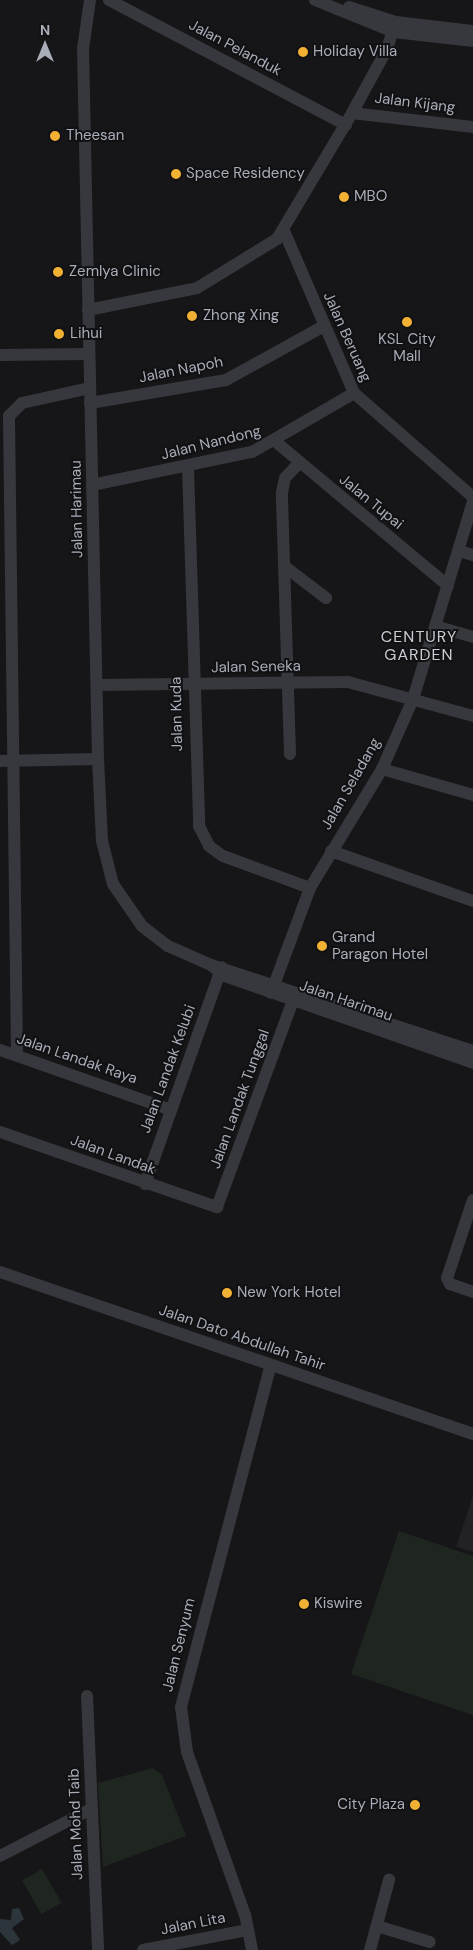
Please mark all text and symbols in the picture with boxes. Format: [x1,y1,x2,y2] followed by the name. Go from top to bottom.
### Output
[186,16,284,80] street label: Jalan Pelanduk
[20,20,70,70] north arrow
[40,21,50,39] text: N
[313,43,397,61] place label: Holiday Villa
[297,46,309,58] marker: Holiday Villa
[374,89,456,117] street label: Jalan Kijang
[66,127,124,145] place label: Theesan
[48,129,62,143] marker: Theesan
[186,165,305,183] place label: Space Residency
[170,168,182,180] marker: Space Residency
[354,188,387,206] place label: MBO
[338,191,350,203] marker: MBO
[69,263,161,281] place label: Zemlya Clinic
[51,265,65,279] marker: Zemlya Clinic
[319,289,375,385] street label: Jalan Beruang
[203,307,279,325] place label: Zhong Xing
[185,309,199,323] marker: Zhong Xing
[401,316,413,328] marker: KSL City Mall
[70,325,102,343] place label: Lihui
[52,327,66,341] marker: Lihui
[378,330,436,365] place label: KSL City Mall
[137,353,225,387] street label: Jalan Napoh
[159,422,263,464] street label: Jalan Nandong
[67,460,87,558] street label: Jalan Harimau
[335,471,407,533] street label: Jalan Tupai
[380,627,458,665] district label: CENTURY GARDEN
[211,657,301,677] street label: Jalan Seneka
[167,677,187,751] street label: Jalan Kuda
[317,735,385,833] street label: Jalan Seladang
[332,928,428,963] place label: Grand Paragon Hotel
[316,940,328,952] marker: Grand Paragon Hotel
[297,977,395,1025] street label: Jalan Harimau
[136,1002,200,1136] street label: Jalan Landak Kelubi
[206,1027,274,1171] street label: Jalan Landak Tunggal
[14,1030,140,1088] street label: Jalan Landak Raya
[68,1131,158,1179] street label: Jalan Landak
[237,1284,341,1302] place label: New York Hotel
[221,1287,233,1299] marker: New York Hotel
[156,1301,328,1375] street label: Jalan Dato Abdullah Tahir
[314,1595,362,1613] place label: Kiswire
[159,1596,199,1694] street label: Jalan Senyum
[298,1598,310,1610] marker: Kiswire
[65,1768,87,1880] street label: Jalan Mohd Taib
[337,1796,405,1814] place label: City Plaza
[409,1799,421,1811] marker: City Plaza
[159,1909,227,1939] street label: Jalan Lita

